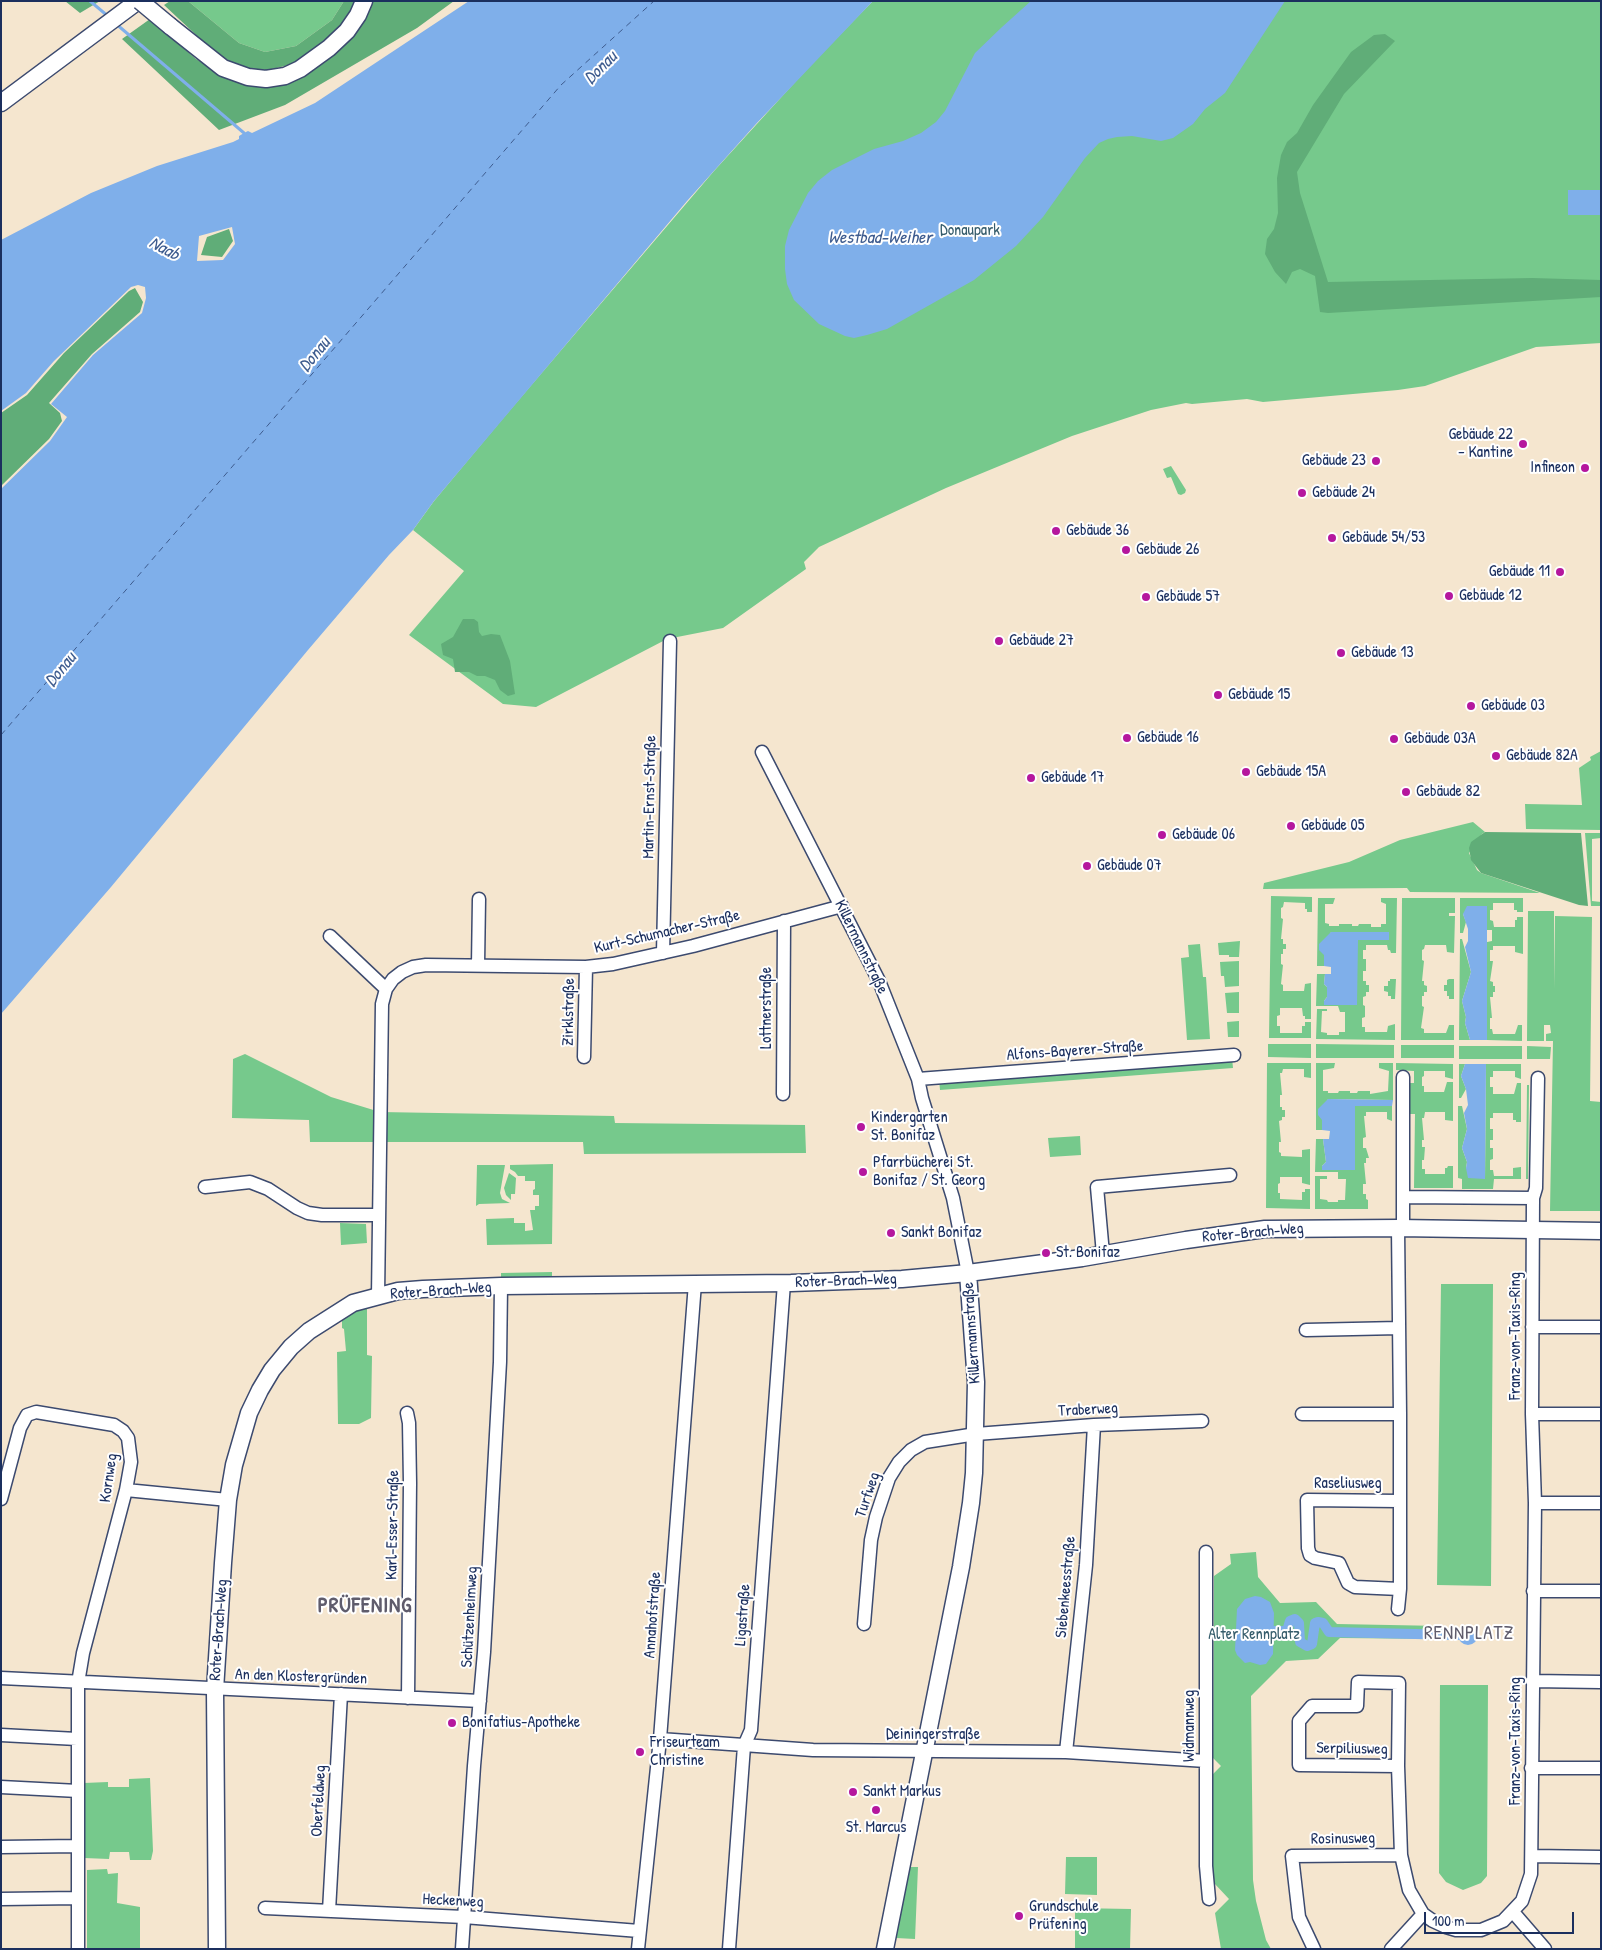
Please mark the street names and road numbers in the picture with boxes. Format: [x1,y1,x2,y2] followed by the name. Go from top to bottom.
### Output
[639,735,661,859] street label: Martin-Ernst-Straße
[830,897,892,997] street label: Killermannstraße
[592,906,742,958] street label: Kurt-Schumacher-Straße
[757,967,777,1049] street label: Lottnerstraße
[559,978,579,1046] street label: Zirklstraße
[1006,1037,1144,1065] street label: Alfons-Bayerer-Straße
[1202,1219,1304,1247] street label: Roter-Brach-Weg
[795,1270,897,1292] street label: Roter-Brach-Weg
[1506,1272,1526,1400] street label: Franz-von-Taxis-Ring
[390,1278,492,1304] street label: Roter-Brach-Weg
[959,1281,985,1385] street label: Killermannstraße
[1058,1399,1118,1421] street label: Traberweg
[96,1452,122,1504] street label: Kornweg
[382,1470,404,1580] street label: Karl-Esser-Straße
[851,1470,885,1520] street label: Turfweg
[1314,1474,1382,1494] street label: Raseliusweg
[1052,1535,1080,1639] street label: Siebenkeesstraße
[458,1566,482,1668] street label: Schützenheimweg
[640,1571,666,1659] street label: Annahofstraße
[206,1579,232,1681] street label: Roter-Brach-Weg
[731,1583,755,1647] street label: Ligastraße
[235,1665,367,1689] street label: An den Klostergründen
[1506,1677,1526,1805] street label: Franz-von-Taxis-Ring
[1180,1690,1200,1762] street label: Widmannweg
[886,1725,980,1745] street label: Deiningerstraße
[1316,1739,1388,1759] street label: Serpiliusweg
[308,1765,330,1837] street label: Oberfeldweg
[1311,1829,1375,1849] street label: Rosinusweg
[422,1890,484,1912] street label: Heckenweg

